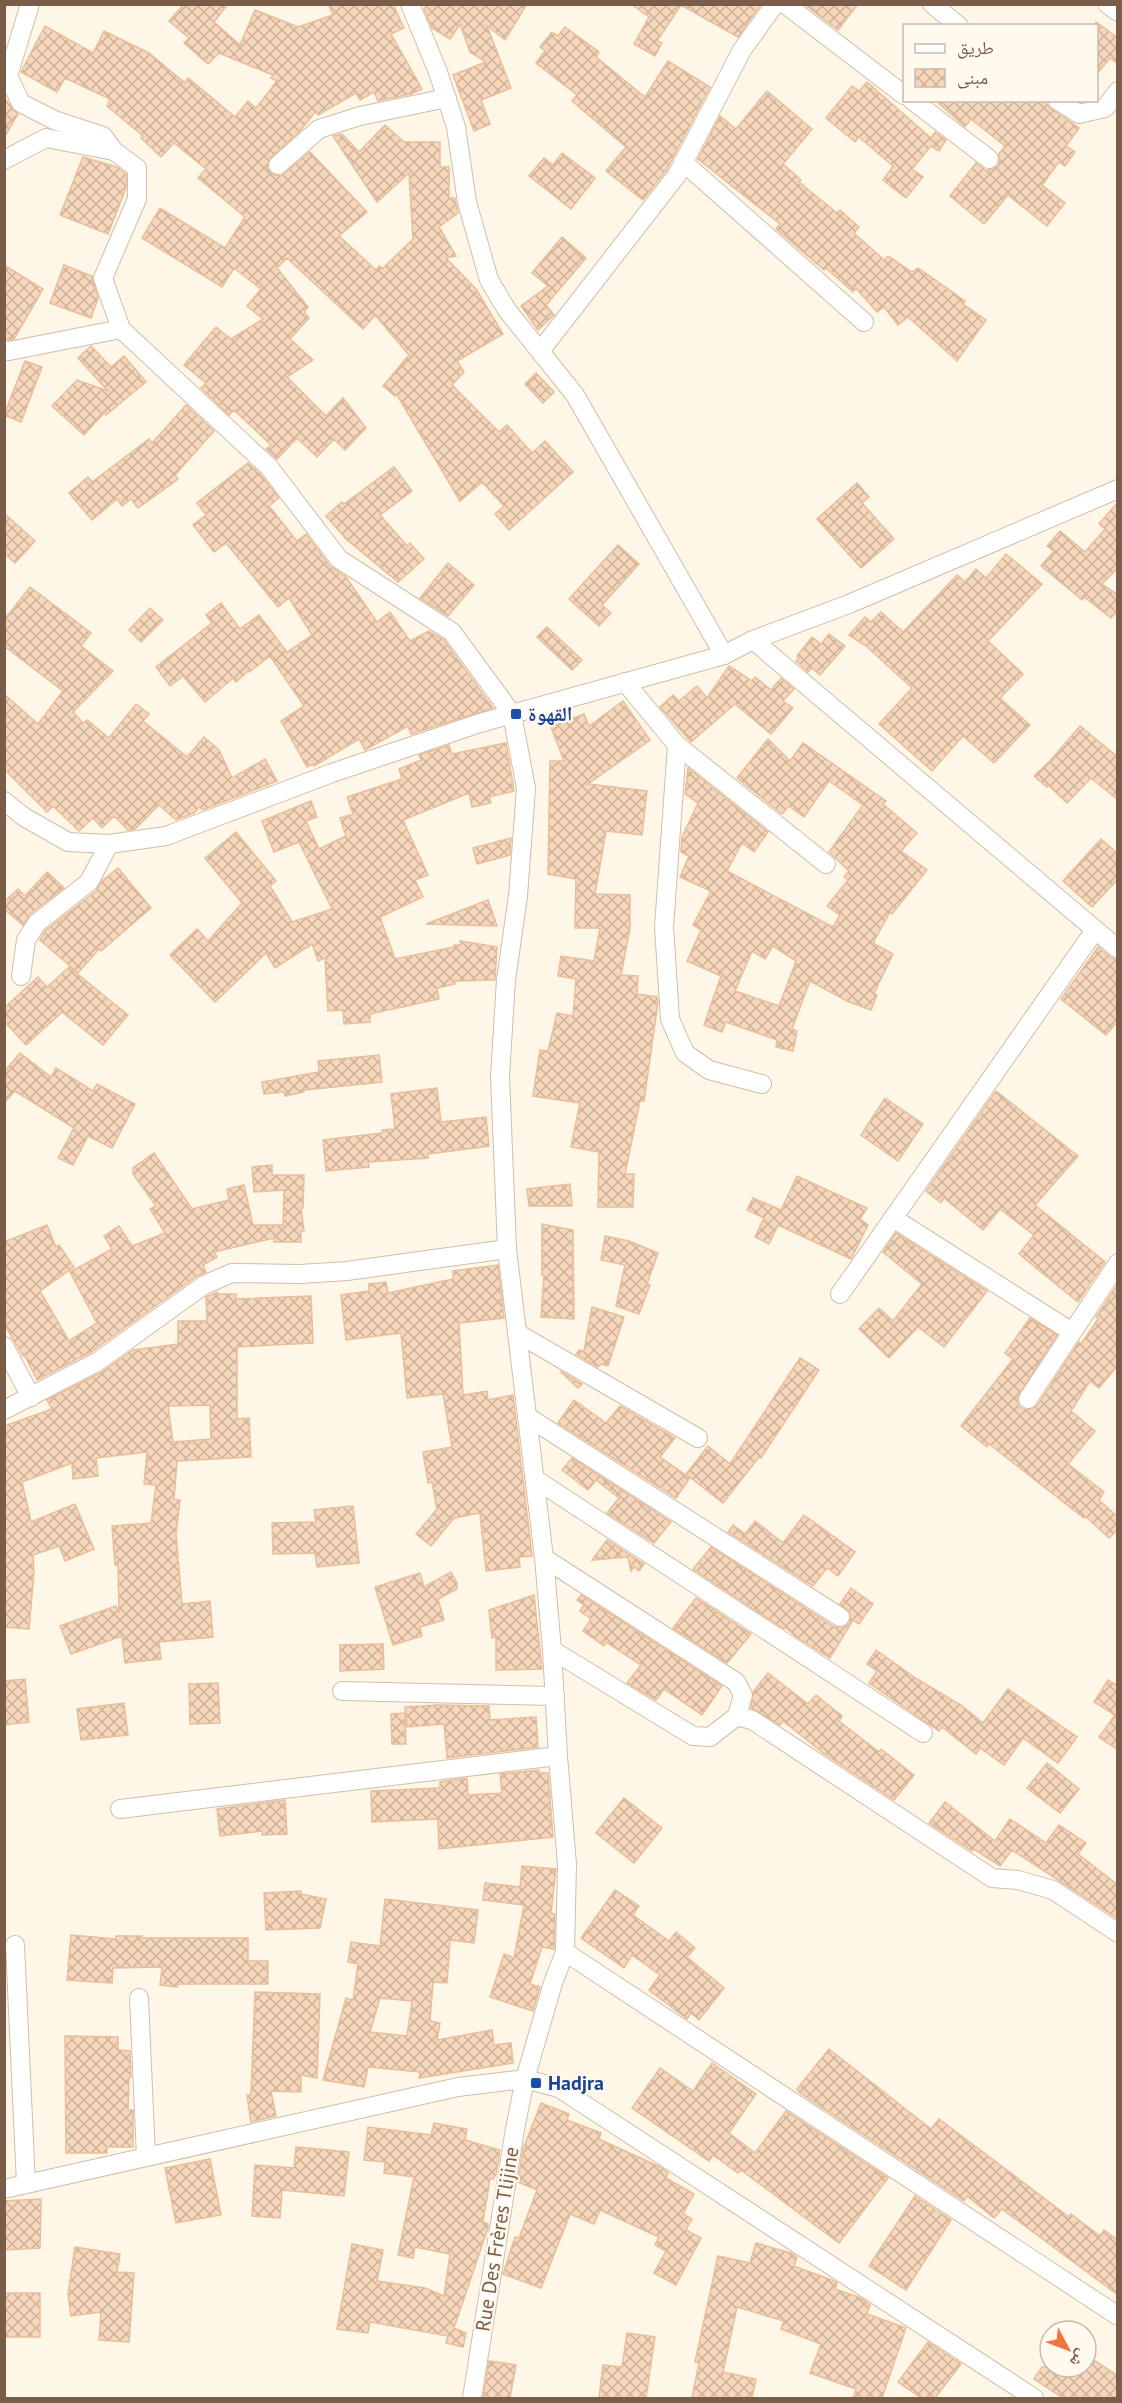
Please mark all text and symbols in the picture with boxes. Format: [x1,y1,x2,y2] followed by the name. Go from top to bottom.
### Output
[903,24,1098,102] legend
[957,36,994,59] text: طريق
[957,66,988,89] text: مبنى
[528,701,572,727] place label: القهوة
[509,707,523,721] marker: القهوة
[548,2070,604,2096] place label: Hadjra
[529,2076,543,2090] marker: Hadjra
[470,2145,524,2333] street label: Rue Des Frères Tlijine
[1038,2319,1098,2379] north arrow
[1066,2346,1092,2372] text: ش

